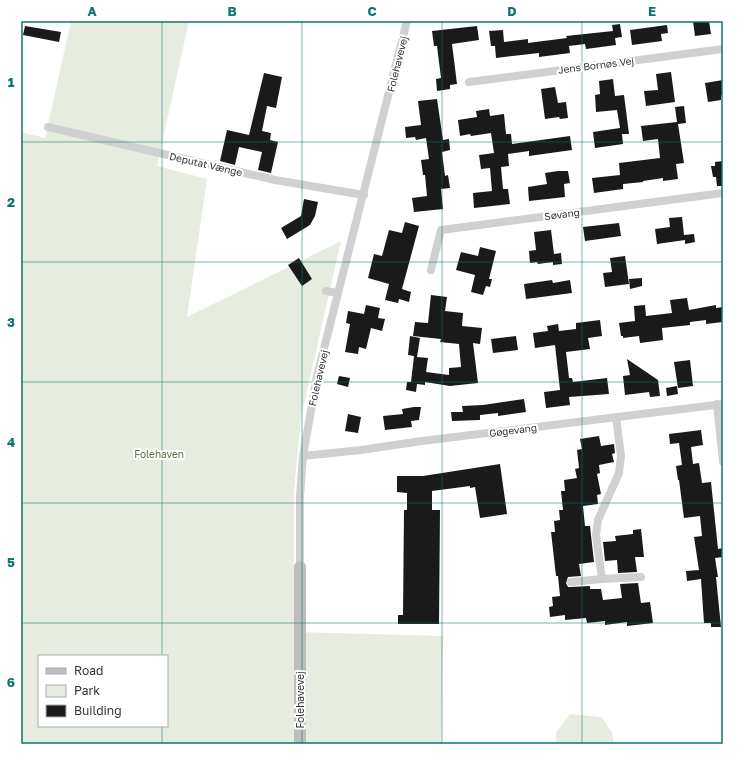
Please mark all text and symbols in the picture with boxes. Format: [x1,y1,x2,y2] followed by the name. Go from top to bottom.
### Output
[87,3,97,19] text: A
[227,3,237,19] text: B
[367,3,377,19] text: C
[507,3,517,19] text: D
[648,3,656,19] text: E
[384,35,410,93] street label: Folehavevej
[557,54,635,76] street label: Jens Bornøs Vej
[8,74,15,90] text: 1
[168,150,244,178] street label: Deputat Vænge
[7,194,15,210] text: 2
[544,206,580,222] street label: Søvang
[7,314,15,330] text: 3
[306,349,330,407] street label: Folehavevej
[488,421,538,439] street label: Gøgevang
[7,434,15,450] text: 4
[134,448,184,460] park label: Folehaven
[7,554,15,570] text: 5
[38,655,168,727] legend
[74,663,103,678] text: Road
[294,671,306,729] street label: Folehavevej
[7,674,15,690] text: 6
[74,683,100,698] text: Park
[74,703,122,718] text: Building

